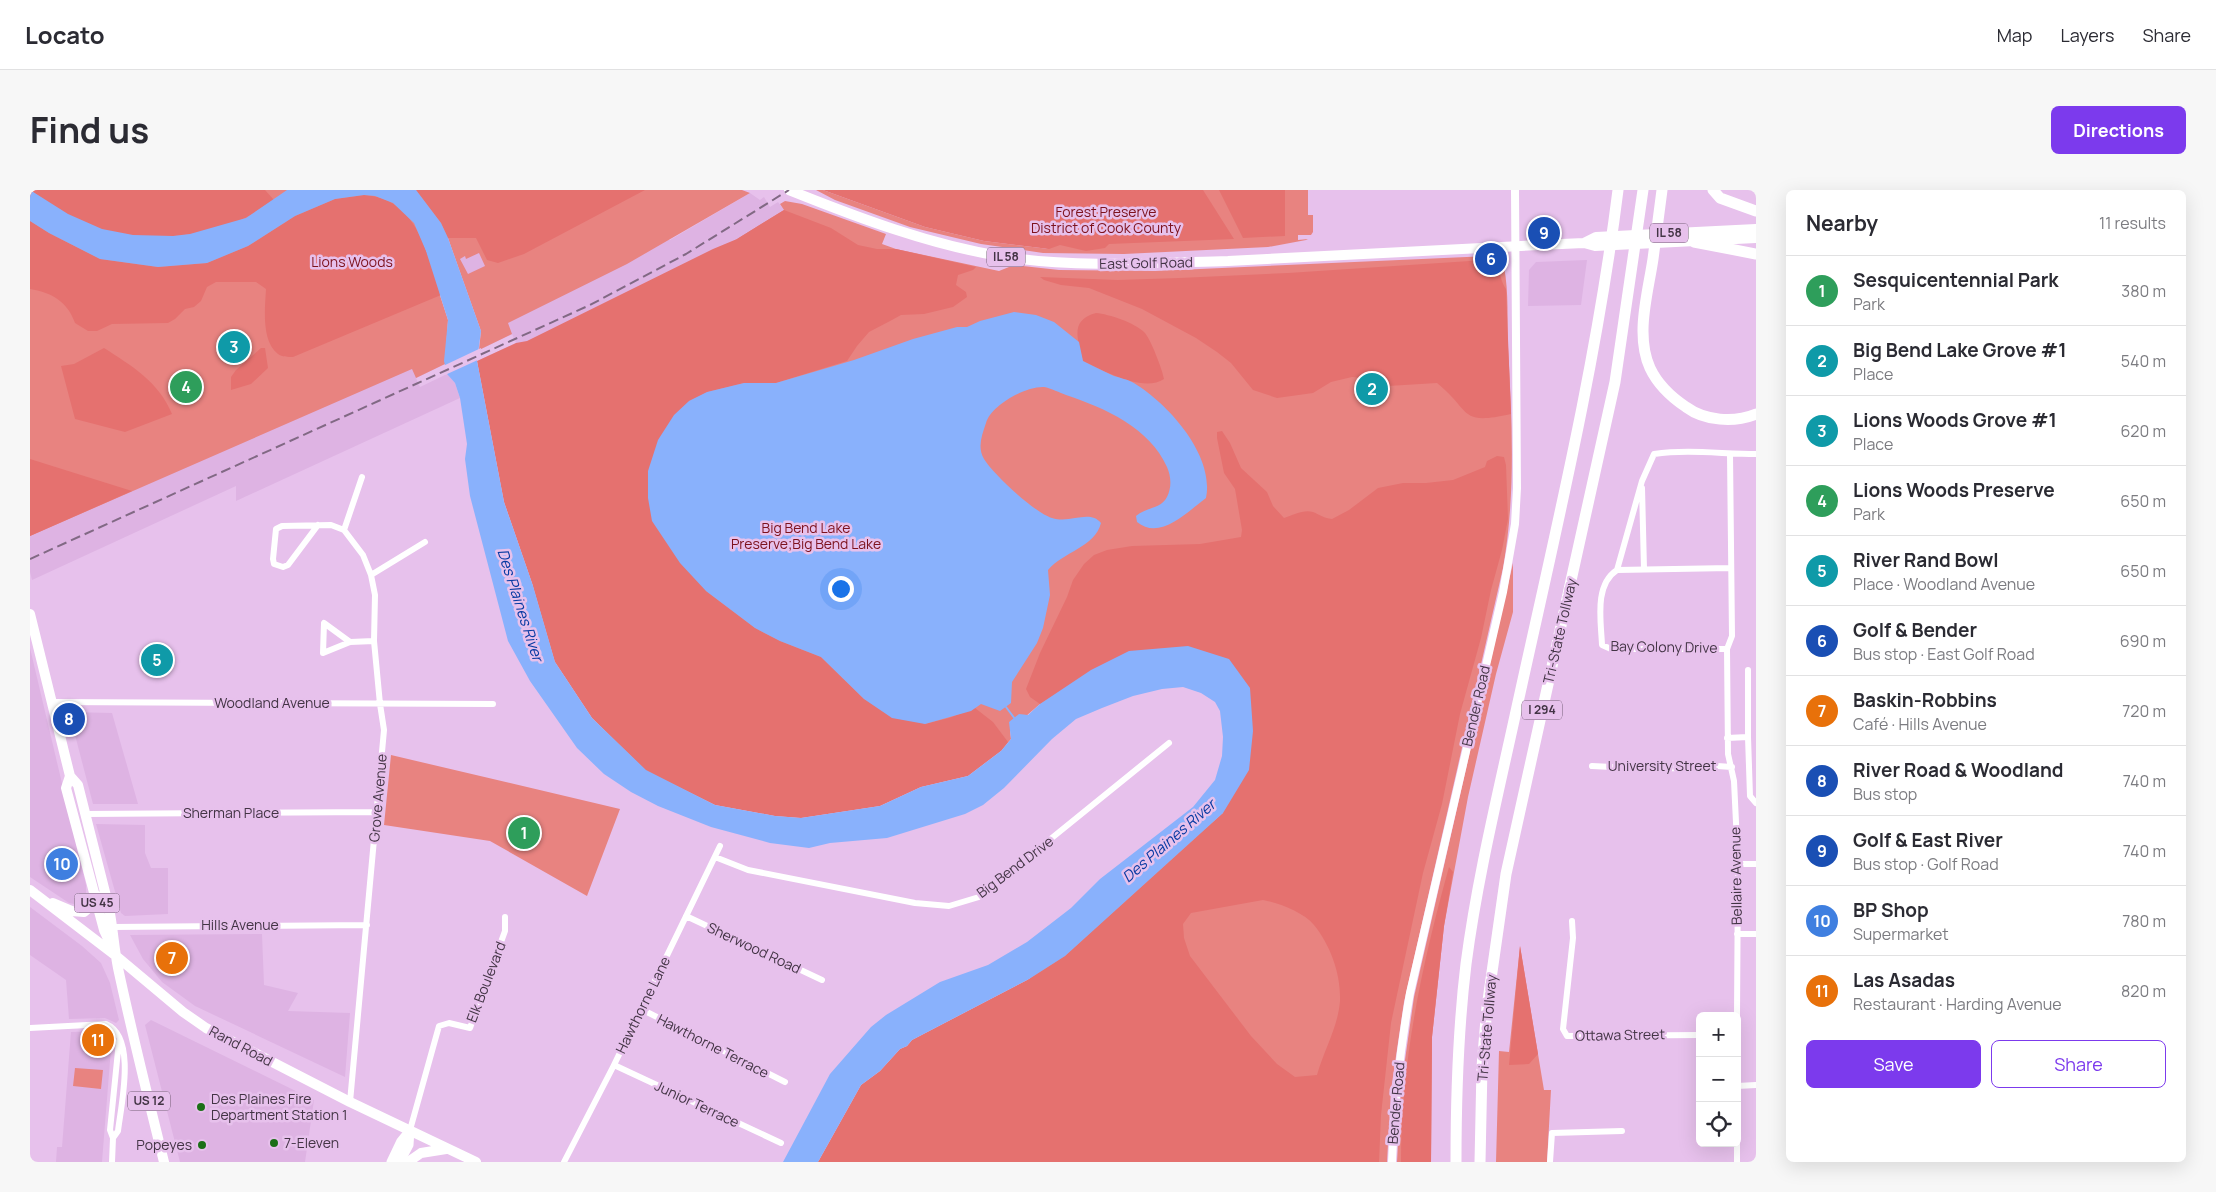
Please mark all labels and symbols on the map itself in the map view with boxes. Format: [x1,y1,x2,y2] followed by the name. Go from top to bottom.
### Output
[1031,202,1182,237] park label: Forest Preserve District of Cook County
[1528,214,1560,252] pin: 9
[1650,224,1688,242] road number: IL 58
[1475,240,1507,278] pin: 6
[987,248,1025,266] road number: IL 58
[311,252,393,271] park label: Lions Woods
[1099,252,1193,273] street label: East Golf Road
[218,328,250,366] pin: 3
[170,368,202,406] pin: 4
[1356,370,1388,408] pin: 2
[731,518,881,553] park label: Big Bend Lake Preserve;Big Bend Lake
[492,546,549,666] water label: Des Plaines River
[828,576,854,602] your location
[1538,576,1581,685] street label: Tri-State Tollway
[1610,636,1718,657] street label: Bay Colony Drive
[141,641,173,679] pin: 5
[1457,664,1494,748] street label: Bender Road
[214,693,330,712] street label: Woodland Avenue
[53,700,85,738] pin: 8
[1522,700,1562,720] road number: I 294
[364,753,391,843] street label: Grove Avenue
[1608,756,1717,775] street label: University Street
[1118,793,1222,887] water label: Des Plaines River
[183,803,279,822] street label: Sherman Place
[508,814,540,852] pin: 1
[1725,827,1746,925] street label: Bellaire Avenue
[972,831,1057,902] street label: Big Bend Drive
[46,845,78,883] pin: 10
[74,894,120,912] road number: US 45
[201,915,279,934] street label: Hills Avenue
[704,917,804,978] street label: Sherwood Road
[156,939,188,977] pin: 7
[461,939,510,1025] street label: Elk Boulevard
[611,953,674,1056] street label: Hawthorne Lane
[1472,973,1501,1082] street label: Tri-State Tollway
[654,1009,772,1082] street label: Hawthorne Terrace
[82,1021,114,1059] pin: 11
[206,1021,276,1070] street label: Rand Road
[1575,1024,1666,1045] street label: Ottawa Street
[1382,1061,1409,1145] street label: Bender Road
[652,1076,743,1131] street label: Junior Terrace
[211,1089,347,1124] place label: Des Plaines Fire Department Station 1
[128,1091,170,1110] road number: US 12
[195,1101,207,1113] marker: Des Plaines Fire Department Station 1
[284,1133,339,1152] place label: 7-Eleven
[136,1135,192,1154] place label: Popeyes
[268,1137,280,1149] marker: 7-Eleven
[196,1139,208,1151] marker: Popeyes

